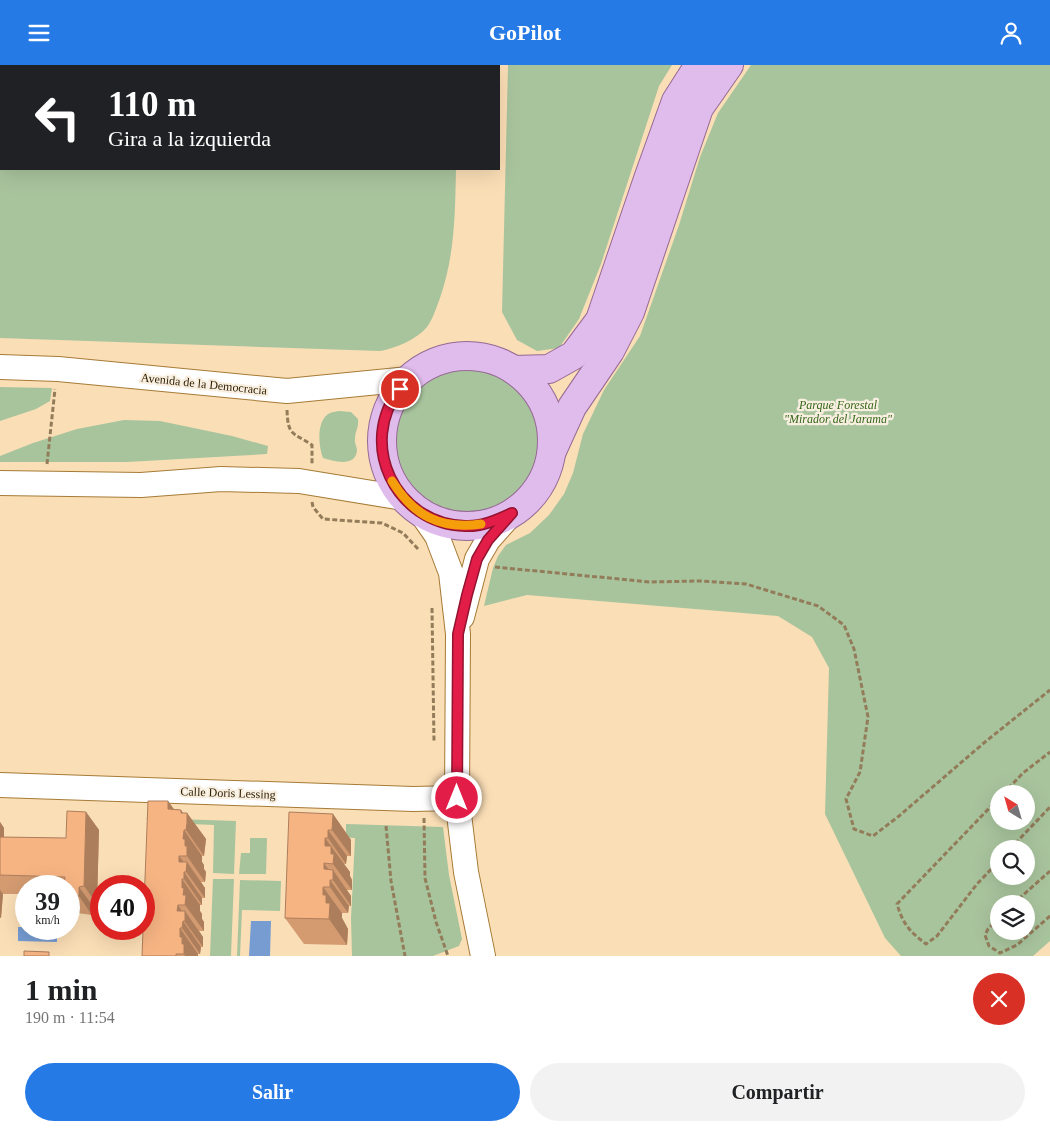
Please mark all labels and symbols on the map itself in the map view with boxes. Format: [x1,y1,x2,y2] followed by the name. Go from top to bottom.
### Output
[379,368,421,410] pin
[140,370,268,398] street label: Avenida de la Democracia
[784,398,893,426] park label: Parque Forestal "Mirador del Jarama"
[430,771,482,823] position arrow
[180,784,276,802] street label: Calle Doris Lessing
[990,785,1035,830] north arrow
[90,875,155,940] speed limit sign: 40

